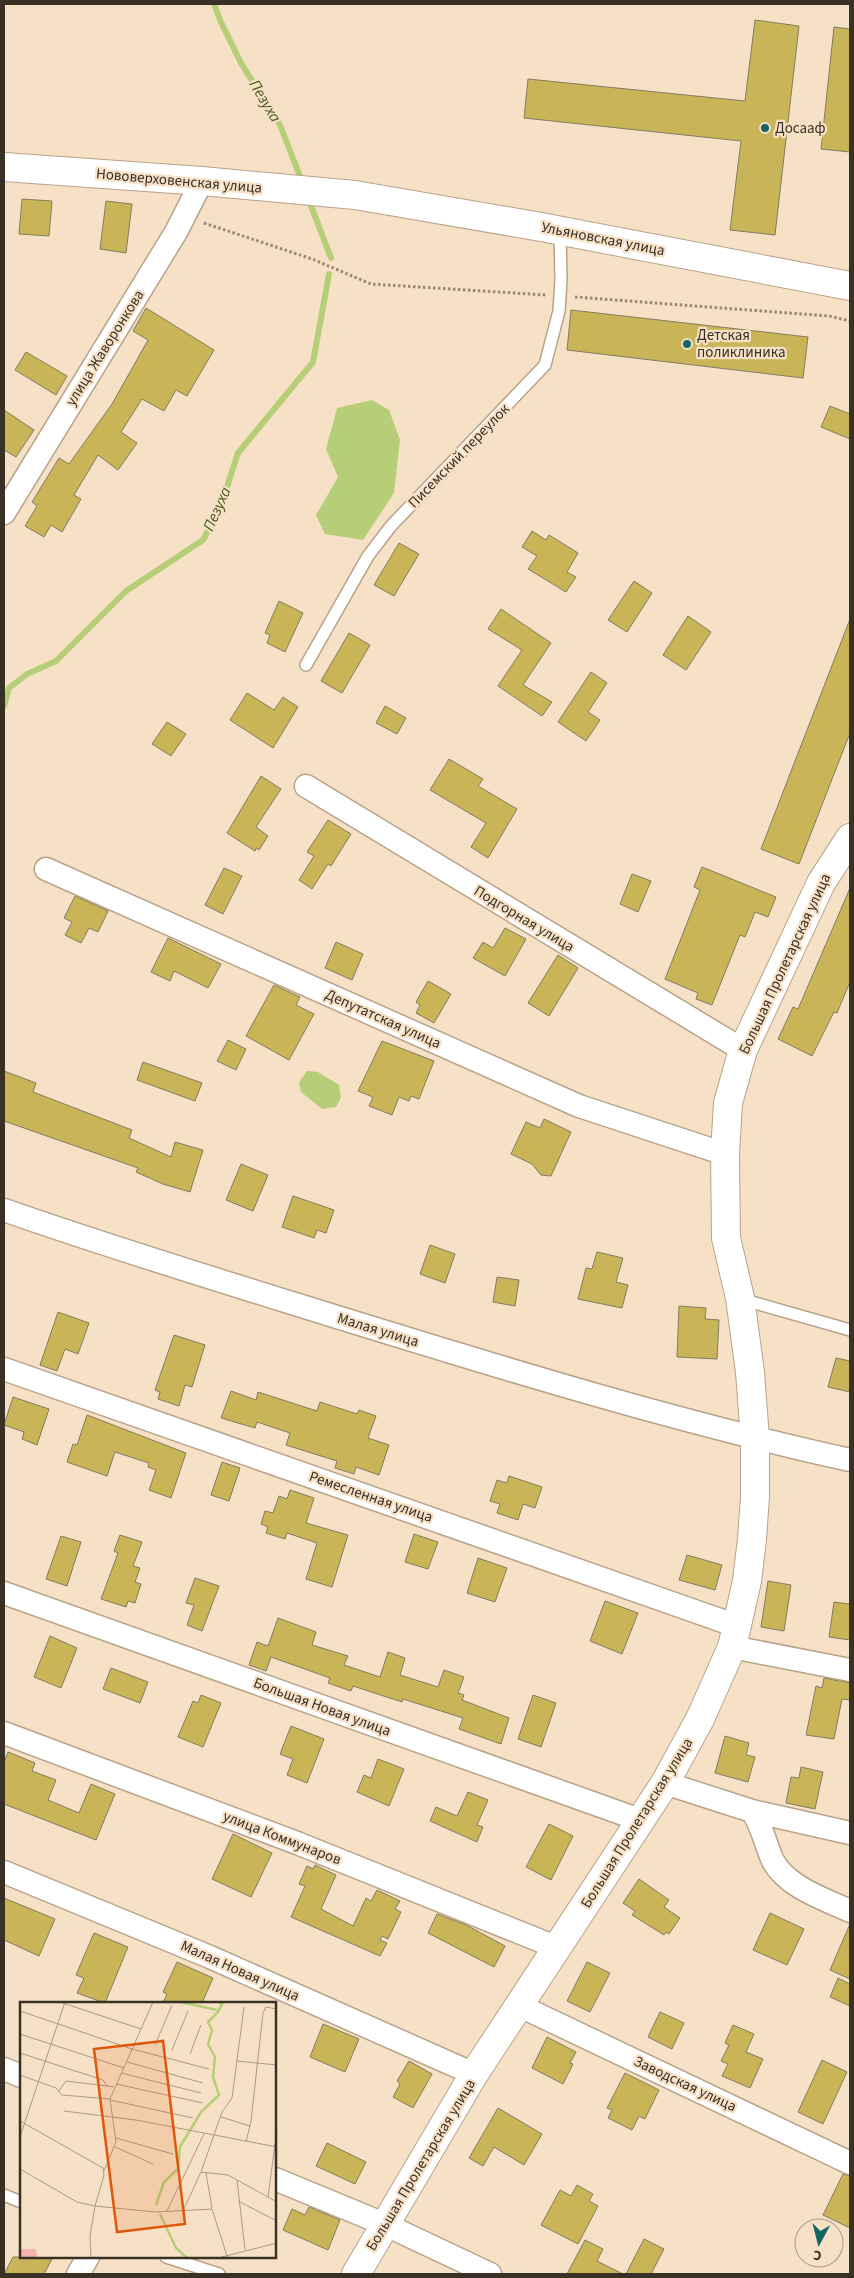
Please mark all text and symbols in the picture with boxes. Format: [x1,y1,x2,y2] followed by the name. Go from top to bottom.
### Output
[244,76,287,127] water label: Пезуха
[775,118,826,139] place label: Досааф
[759,122,771,134] marker: Досааф
[95,163,263,199] street label: Нововерховенская улица
[539,217,667,261] street label: Ульяновская улица
[61,286,149,410] street label: улица Жаворонкова
[697,325,785,363] place label: Детская поликлиника
[681,338,693,350] marker: Детская поликлиника
[404,399,515,513] street label: Писемский переулок
[198,483,237,535] water label: Пезуха
[734,870,836,1058] street label: Большая Пролетарская улица
[470,881,578,957] street label: Подгорная улица
[322,984,444,1054] street label: Депутатская улица
[335,1308,421,1352] street label: Малая улица
[306,1466,436,1528] street label: Ремесленная улица
[250,1672,394,1742] street label: Большая Новая улица
[576,1734,698,1912] street label: Большая Пролетарская улица
[220,1806,345,1870] street label: улица Коммунаров
[177,1935,303,2007] street label: Малая Новая улица
[20,2002,276,2258] inset map
[630,2051,740,2117] street label: Заводская улица
[361,2075,481,2255] street label: Большая Пролетарская улица
[794,2218,844,2268] north arrow
[812,2244,823,2265] text: С

